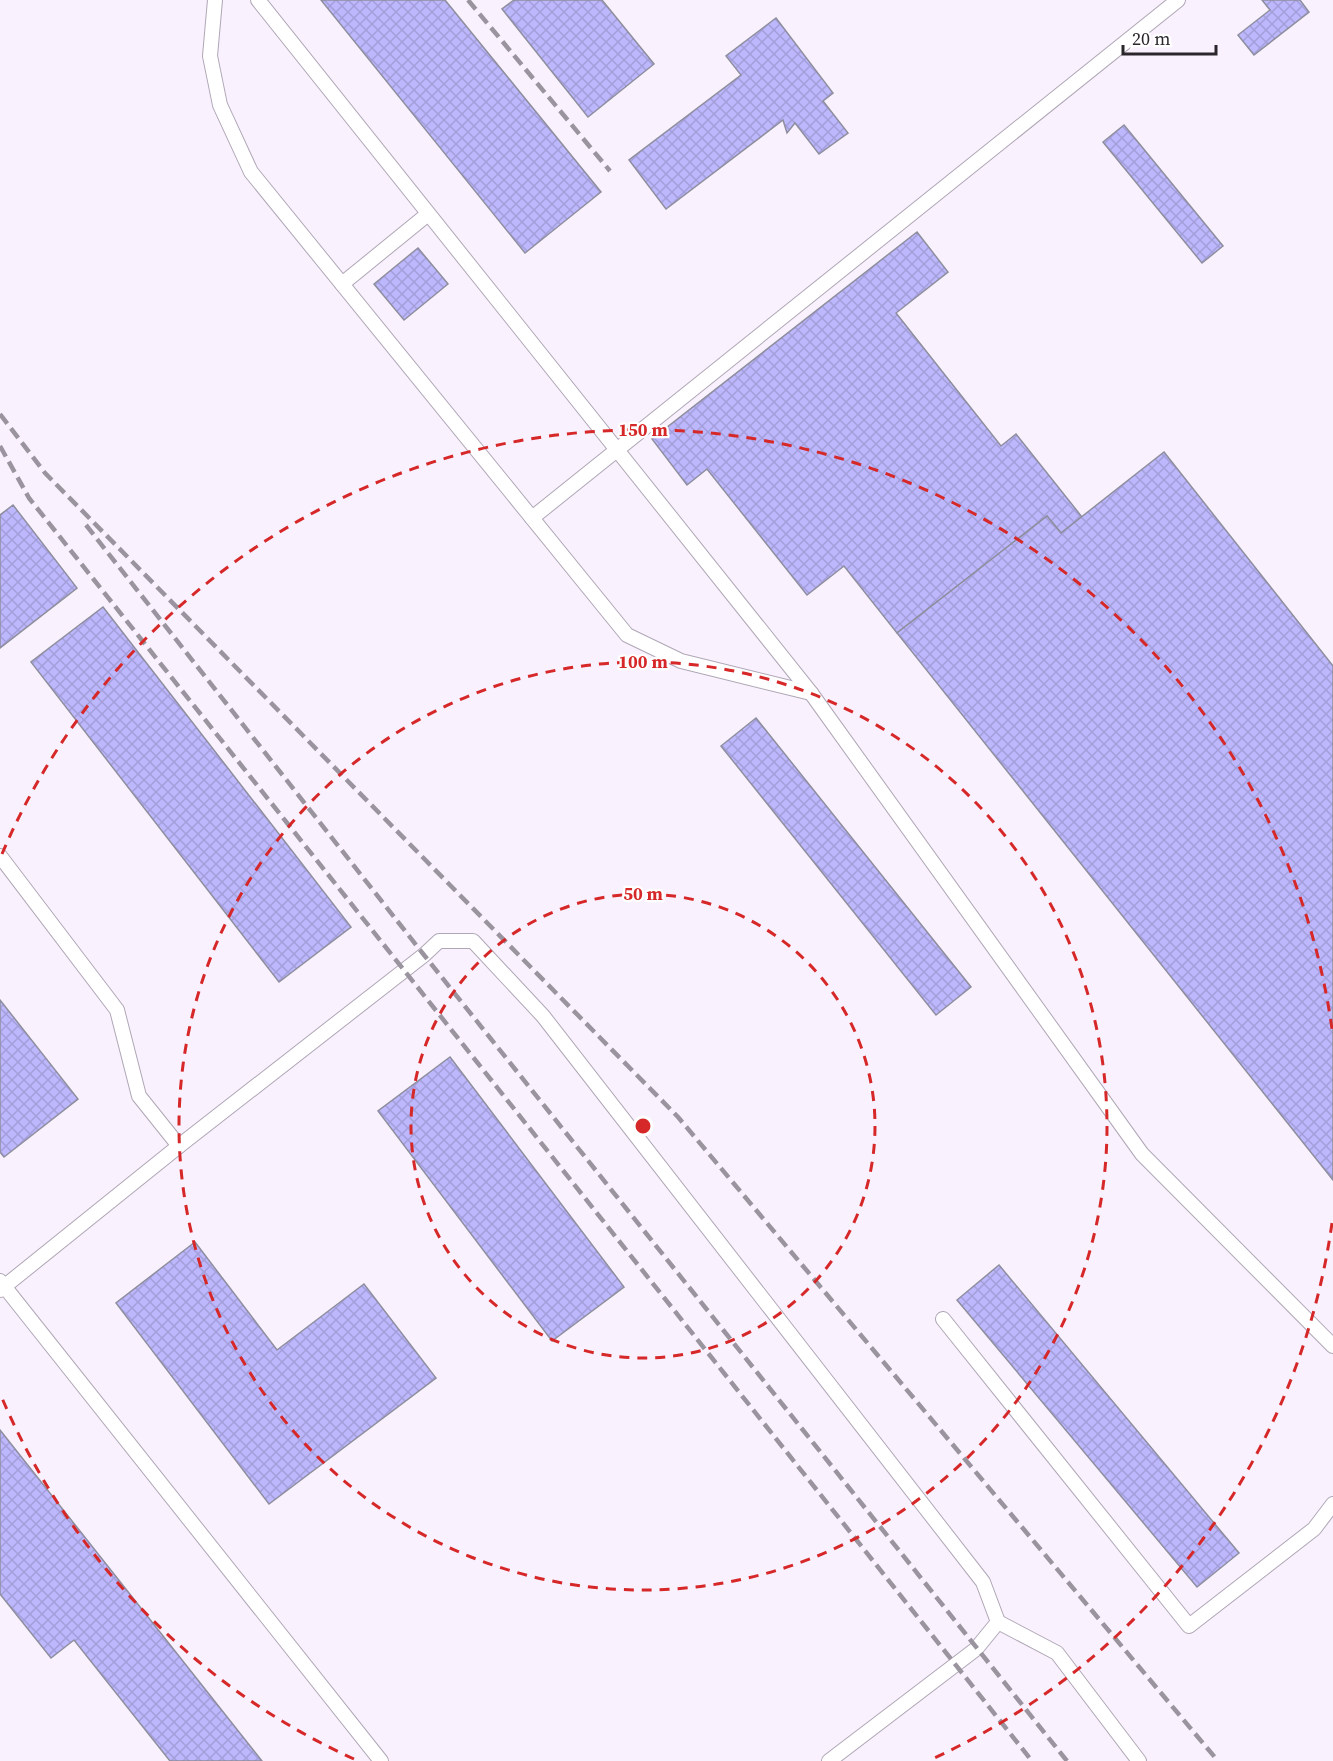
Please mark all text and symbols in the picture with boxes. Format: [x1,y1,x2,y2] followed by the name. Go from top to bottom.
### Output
[1123,18,1216,56] scale bar
[1132,26,1170,51] text: 20 m
[618,417,668,442] text: 150 m
[618,649,668,674] text: 100 m
[623,881,663,906] text: 50 m
[633,1116,653,1136] centre of rings

